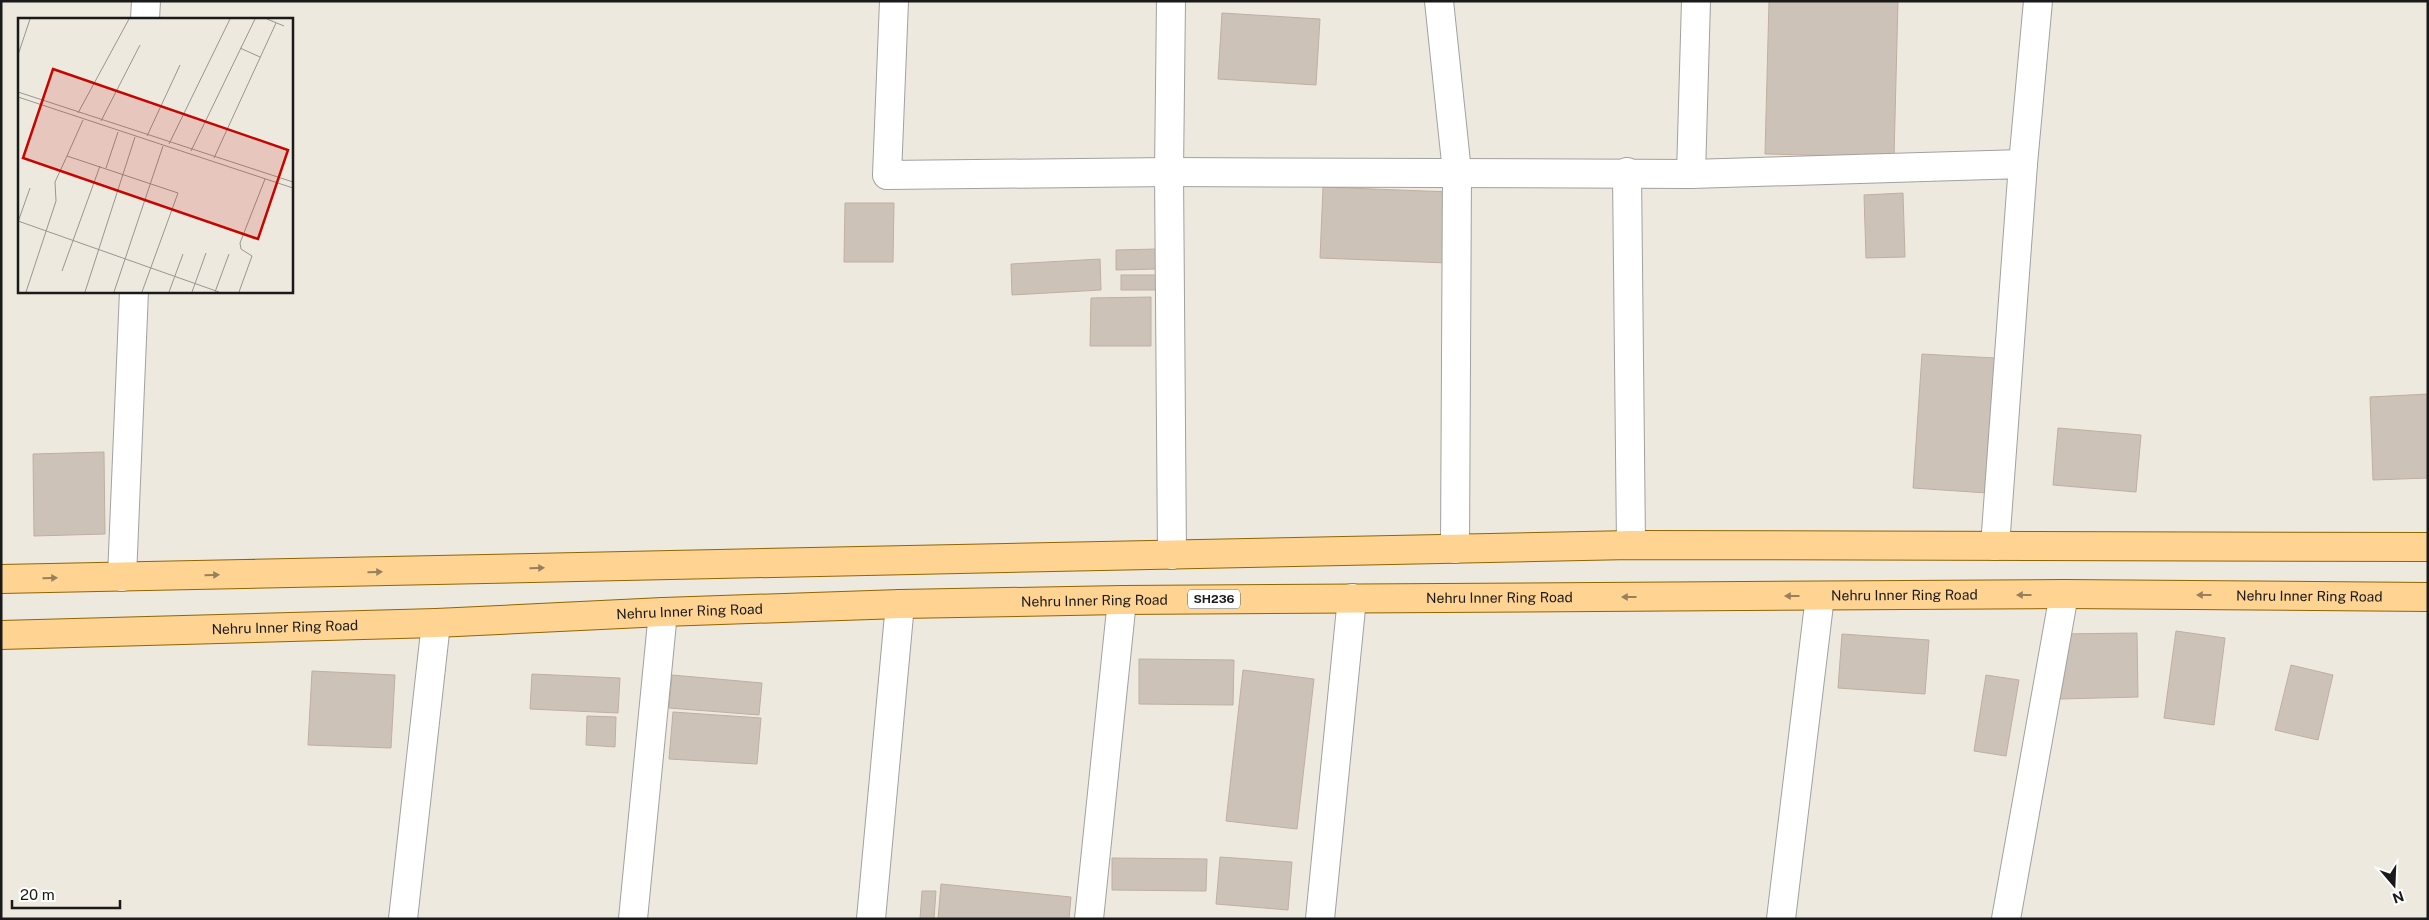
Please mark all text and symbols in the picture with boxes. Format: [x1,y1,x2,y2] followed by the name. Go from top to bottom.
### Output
[18,18,292,292] inset map
[530,564,546,572] one-way arrow
[367,567,383,575] one-way arrow
[205,571,221,579] one-way arrow
[42,574,58,582] one-way arrow
[1831,587,1978,603] street label: Nehru Inner Ring Road
[2236,587,2383,605] street label: Nehru Inner Ring Road
[1426,589,1573,606] street label: Nehru Inner Ring Road
[1188,590,1240,608] road number: SH236
[2016,591,2032,599] one-way arrow
[2196,591,2212,599] one-way arrow
[1021,592,1168,610] street label: Nehru Inner Ring Road
[1783,592,1799,600] one-way arrow
[1621,593,1637,601] one-way arrow
[616,601,763,622] street label: Nehru Inner Ring Road
[211,617,358,637] street label: Nehru Inner Ring Road
[2369,860,2419,910] north arrow
[12,878,120,910] scale bar
[20,886,55,903] text: 20 m
[2390,888,2406,907] text: N

